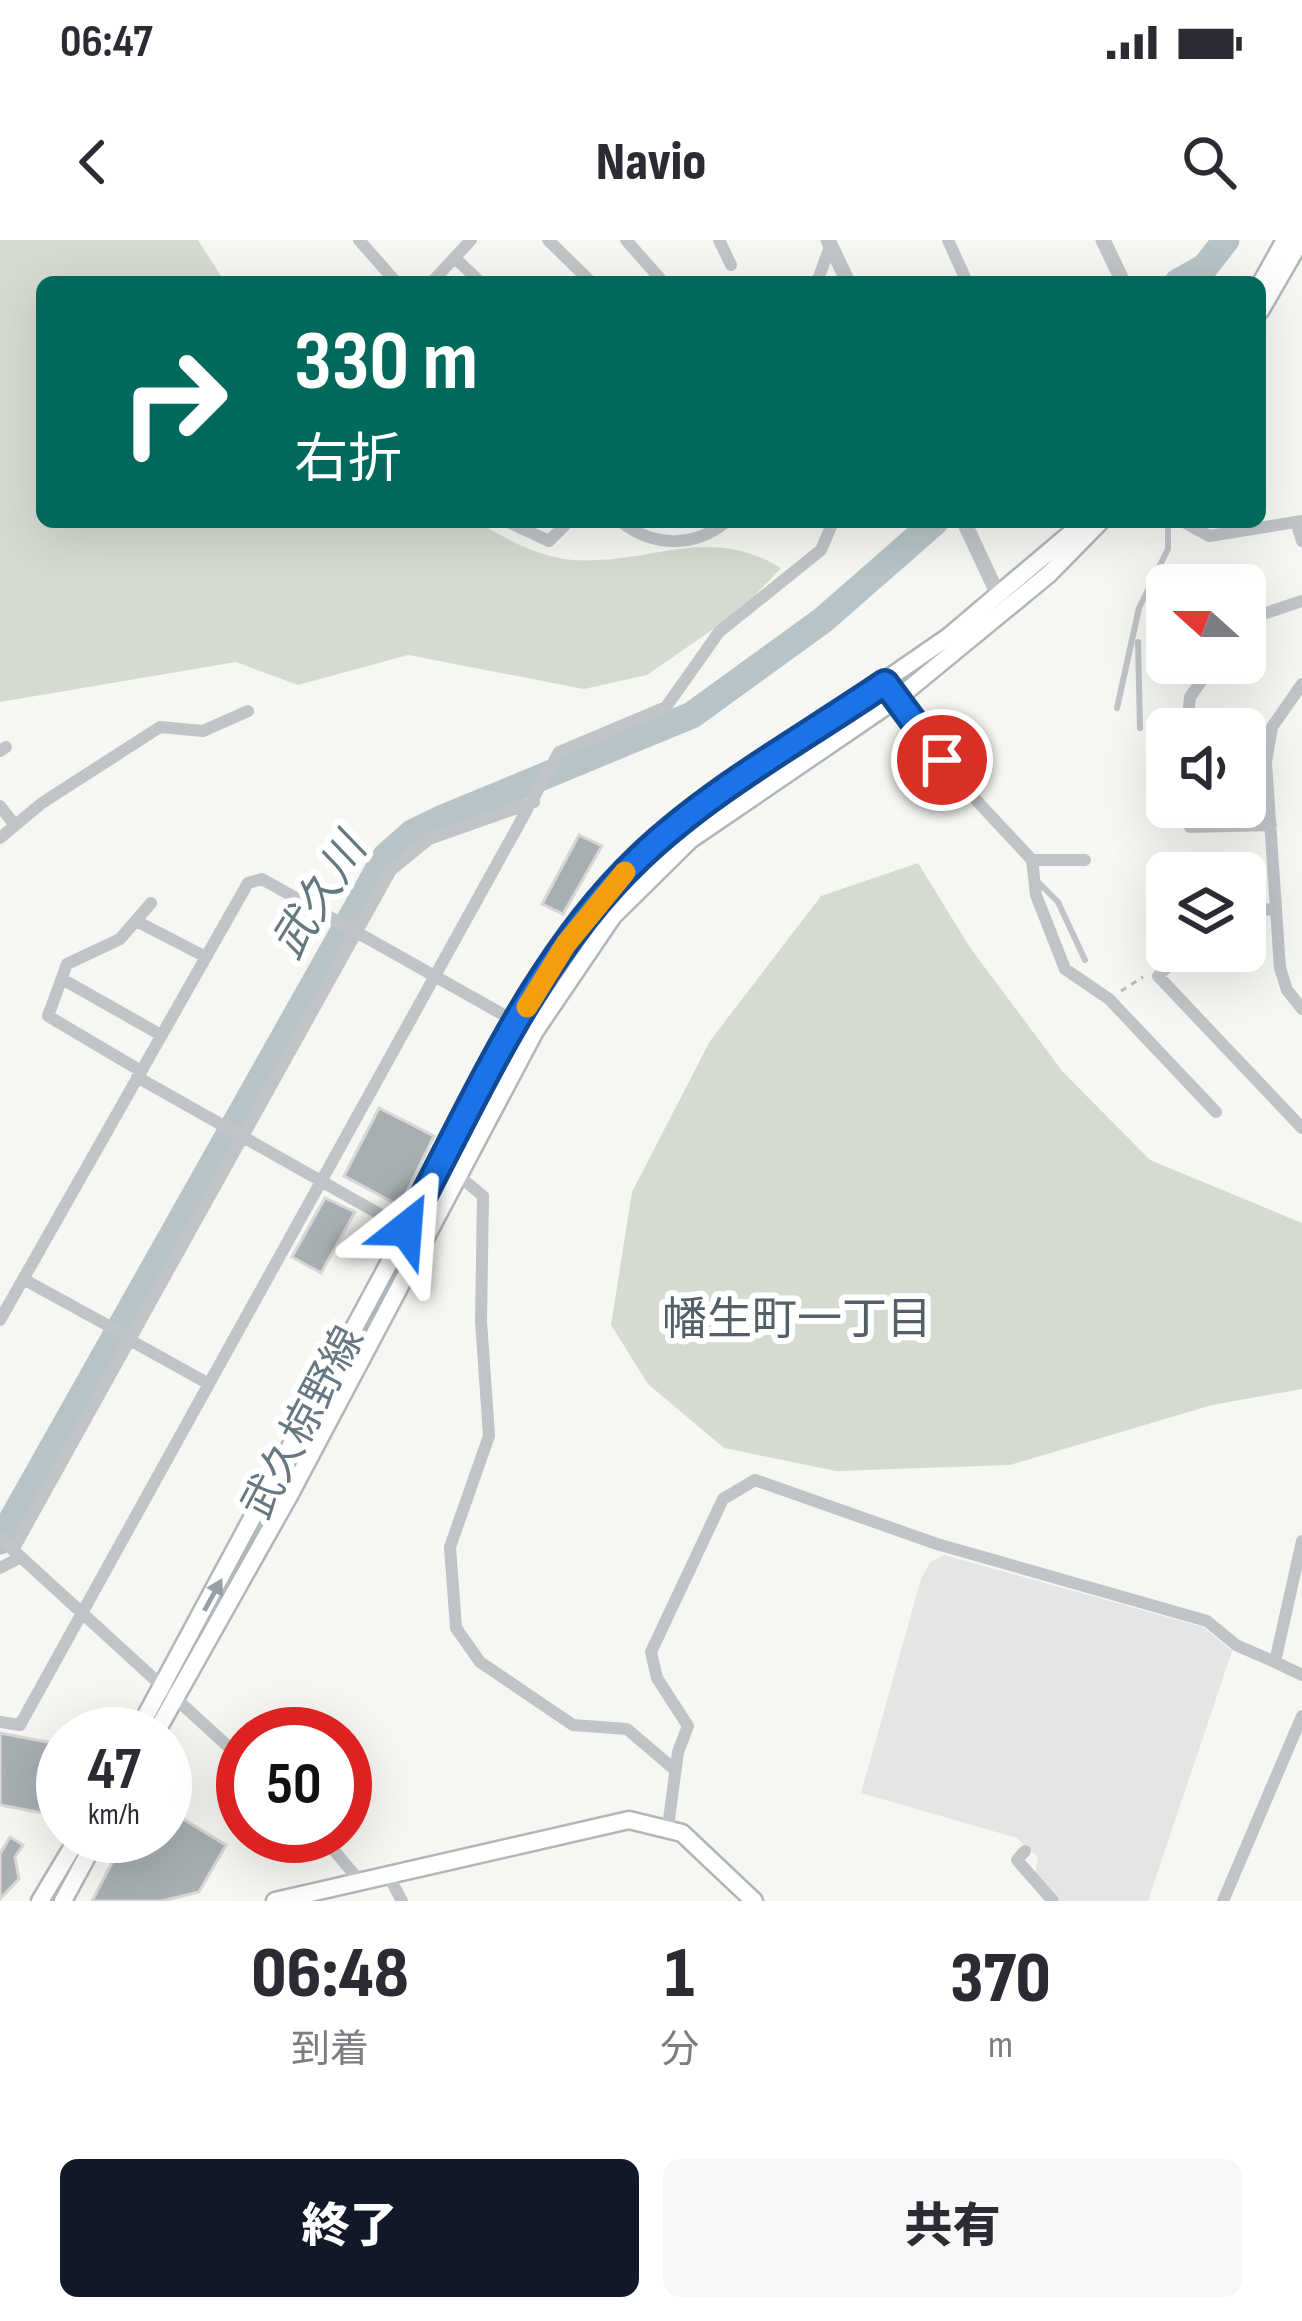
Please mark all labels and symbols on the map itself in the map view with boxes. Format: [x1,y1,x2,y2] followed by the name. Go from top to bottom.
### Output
[1146,564,1266,684] north arrow
[891,709,993,811] pin
[261,822,381,969] water label: 武久川
[343,1166,469,1292] position arrow
[662,1293,932,1348] district label: 幡生町一丁目
[232,1318,376,1528] street label: 武久椋野線
[201,1578,222,1611] one-way arrow
[216,1707,372,1863] speed limit sign: 50

